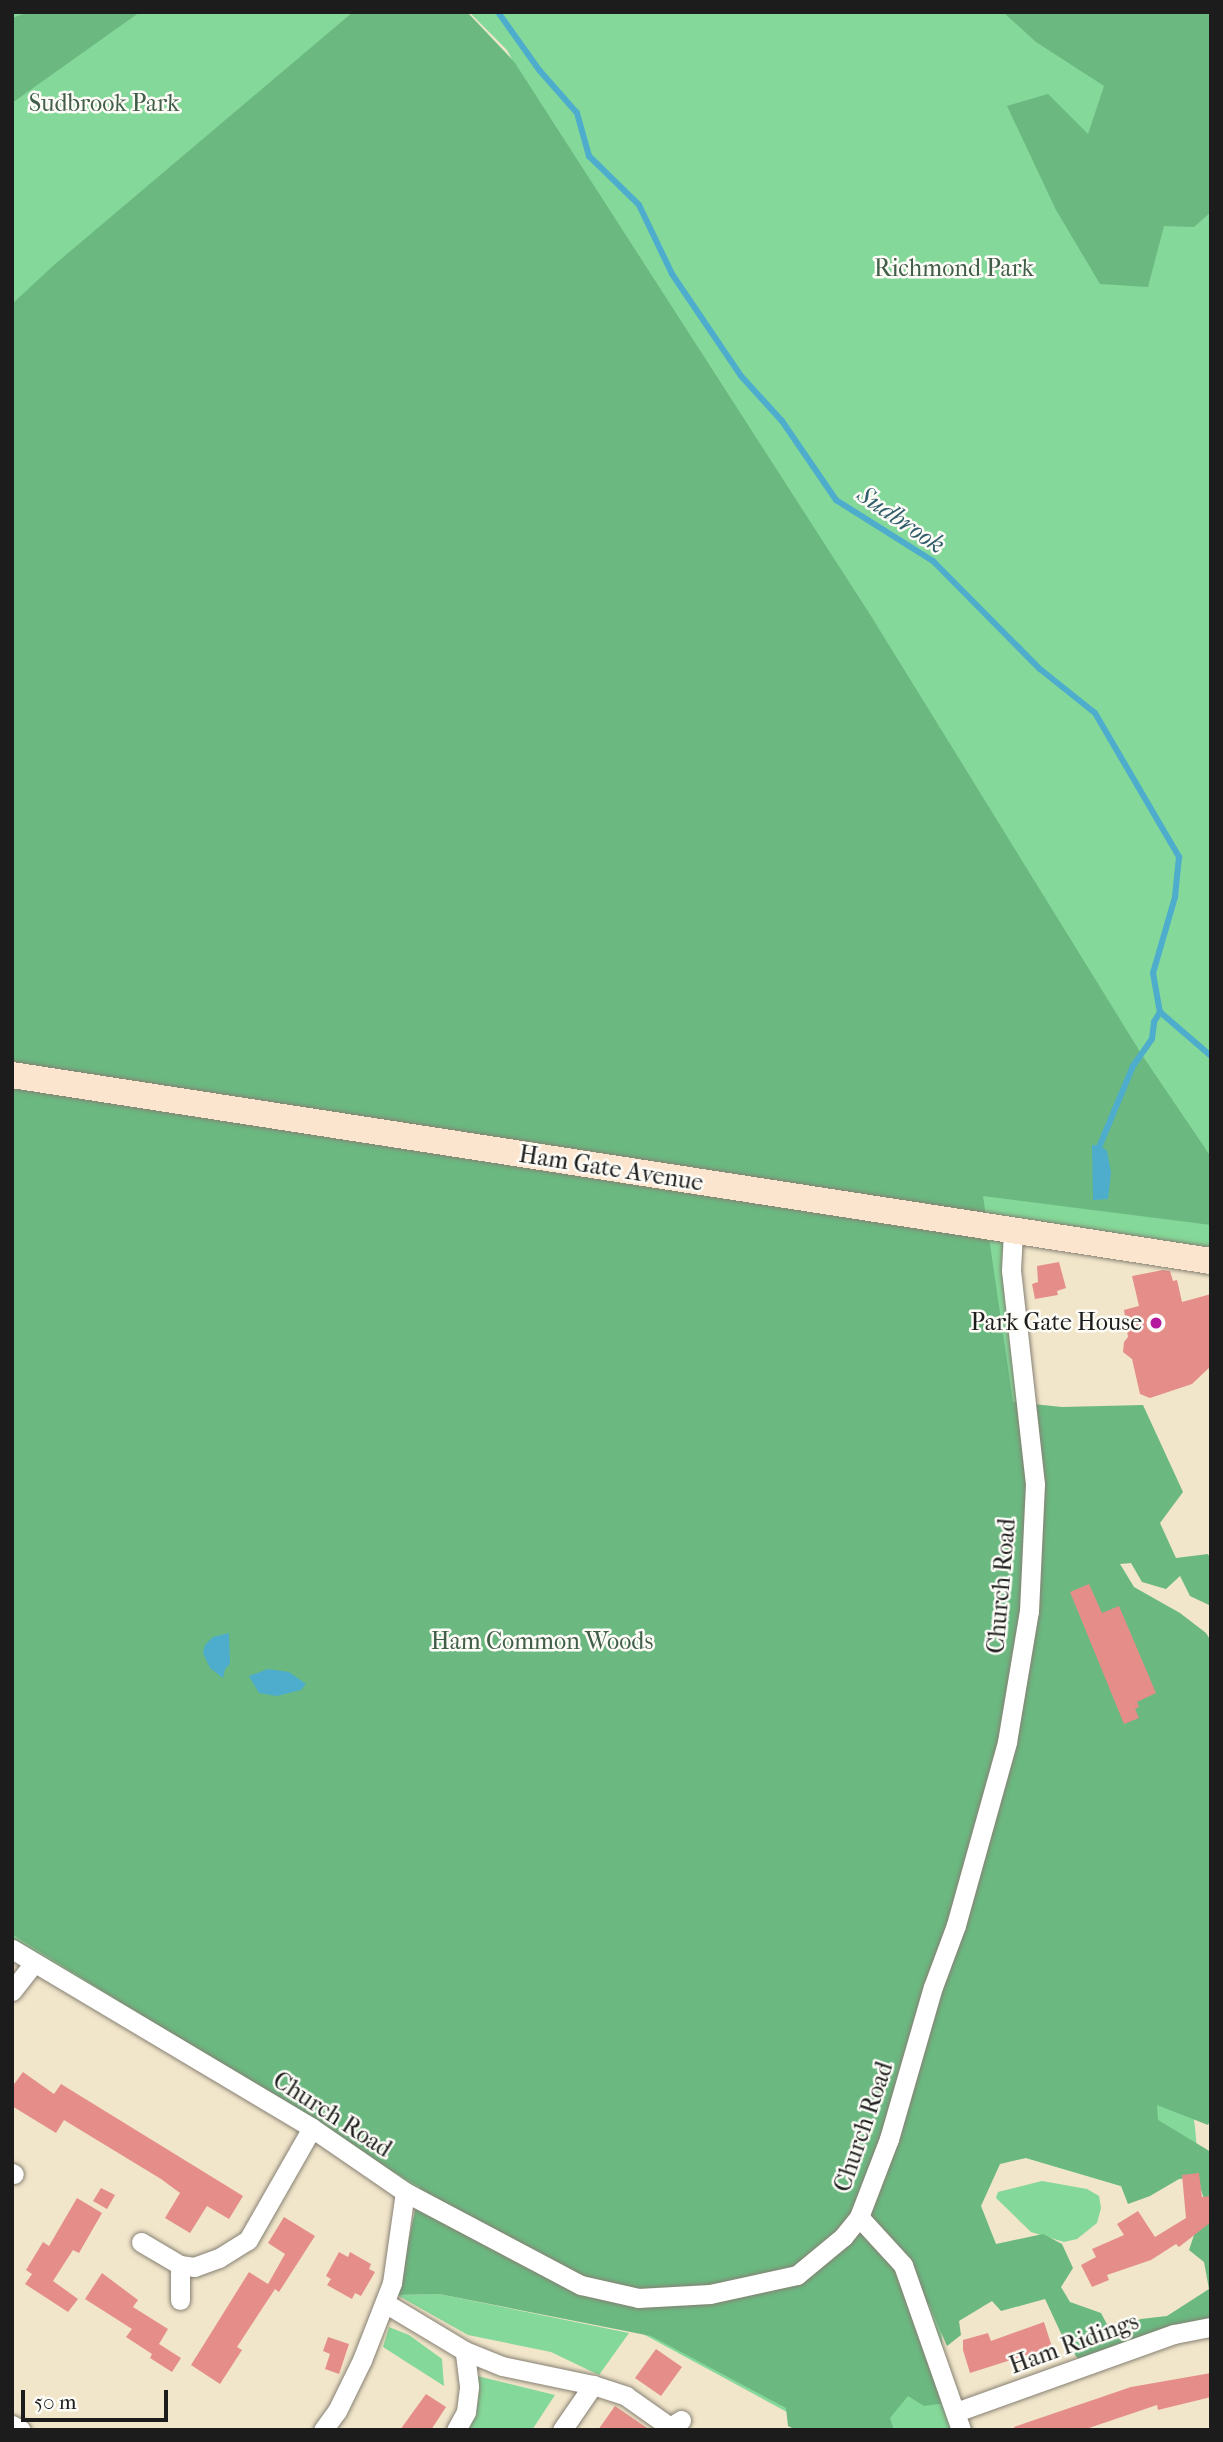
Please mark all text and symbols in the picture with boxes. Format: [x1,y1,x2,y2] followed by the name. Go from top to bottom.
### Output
[29,90,179,118] park label: Sudbrook Park
[874,255,1034,283] park label: Richmond Park
[851,479,951,561] water label: Sudbrook
[517,1140,705,1198] street label: Ham Gate Avenue
[971,1309,1142,1337] place label: Park Gate House
[1148,1315,1164,1331] marker: Park Gate House
[982,1517,1022,1655] street label: Church Road
[431,1628,653,1656] park label: Ham Common Woods
[828,2058,900,2196] street label: Church Road
[267,2066,397,2164] street label: Church Road
[1006,2307,1142,2381] street label: Ham Ridings
[24,2376,172,2420] scale bar
[34,2390,77,2414] text: 50 m

